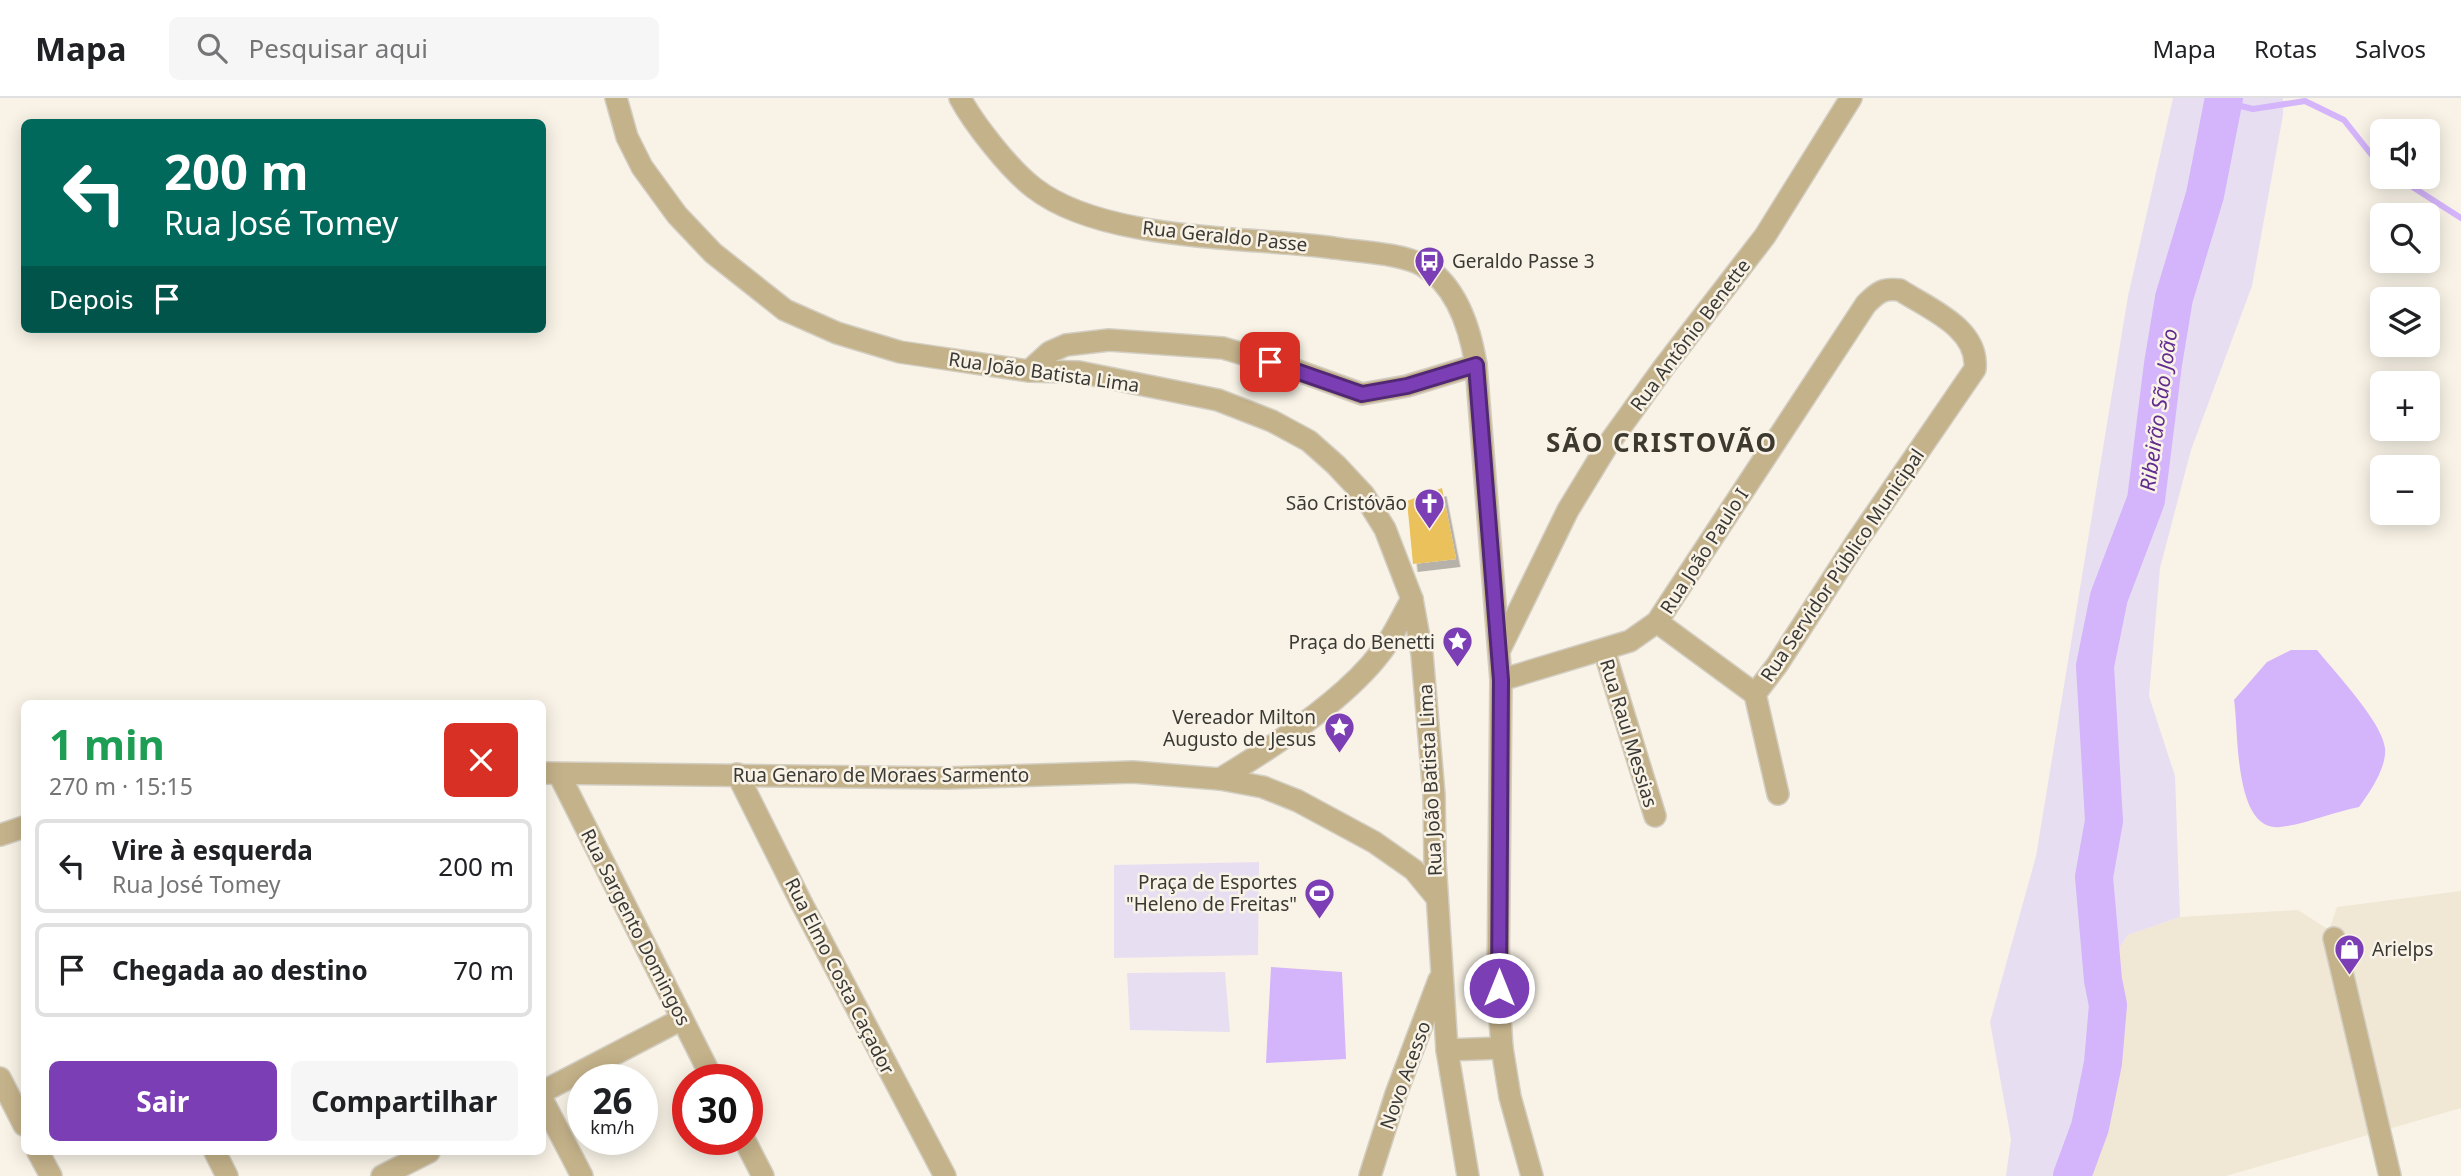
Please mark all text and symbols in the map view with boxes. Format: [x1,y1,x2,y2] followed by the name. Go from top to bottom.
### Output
[169,17,659,80] search box
[35,26,127,71] text: Mapa
[193,29,231,67] icon: search
[249,30,428,66] text: Pesquisar aqui
[2152,32,2216,65] text: Mapa
[2254,32,2317,65] text: Rotas
[2355,32,2426,65] text: Salvos
[2370,119,2440,525] map controls
[2370,119,2440,189] button: sound
[164,138,309,204] text: 200 m
[49,147,140,238] icon: left
[164,201,398,244] text: Rua José Tomey
[2370,203,2440,273] button: search
[1141,214,1309,258] street label: Rua Geraldo Passe
[1412,244,1446,288] bus stop icon: Geraldo Passe 3
[1452,248,1595,274] place label: Geraldo Passe 3
[1624,254,1756,416] street label: Rua Antônio Benette
[148,280,186,318] icon: arrive
[49,281,134,317] text: Depois
[2370,287,2440,357] button: layers
[2133,327,2183,493] water label: Ribeirão São João
[1240,332,1300,392] pin
[1251,343,1289,381] icon: arrive
[947,346,1141,398] street label: Rua João Batista Lima
[2370,371,2440,441] button: +
[1546,424,1778,460] district label: SÃO CRISTOVÃO
[1754,443,1930,687] street label: Rua Servidor Público Municipal
[2370,455,2440,525] button: −
[1654,483,1754,619] street label: Rua João Paulo I
[1413,486,1447,530] church icon: São Cristóvão
[1286,490,1407,516] place label: São Cristóvão
[1441,625,1475,669] place icon: Praça do Benetti
[1288,629,1435,655] place label: Praça do Benetti
[1594,656,1664,810] street label: Rua Raul Messias
[1412,683,1448,877] street label: Rua João Batista Lima
[1163,704,1316,752] place label: Vereador Milton Augusto de Jesus
[1322,711,1356,755] place icon: Vereador Milton Augusto de Jesus
[49,715,165,772] text: 1 min
[444,723,518,797] button: close
[733,762,1029,788] street label: Rua Genaro de Moraes Sarmento
[49,770,193,802] text: 270 m · 15:15
[575,824,697,1030] street label: Rua Sargento Domingos
[112,832,313,868] text: Vire à esquerda
[53,847,91,885] icon: left
[438,848,514,884] text: 200 m
[112,868,280,900] text: Rua José Tomey
[1126,869,1297,917] place label: Praça de Esportes "Heleno de Freitas"
[779,873,901,1079] street label: Rua Elmo Costa Caçador
[1303,876,1337,920] sports icon: Praça de Esportes "Heleno de Freitas"
[2332,932,2366,976] shop icon: Arielps
[2372,936,2433,962] place label: Arielps
[53,951,91,989] icon: arrive
[1462,951,1536,1025] position arrow
[112,952,368,988] text: Chegada ao destino
[453,952,514,988] text: 70 m
[1373,1017,1437,1133] street label: Novo Acesso
[49,1061,277,1141] button: Sair
[291,1061,518,1141] button: Compartilhar
[672,1064,763,1155] speed limit sign: 30
[592,1077,633,1124] text: 26
[590,1115,635,1139] text: km/h

